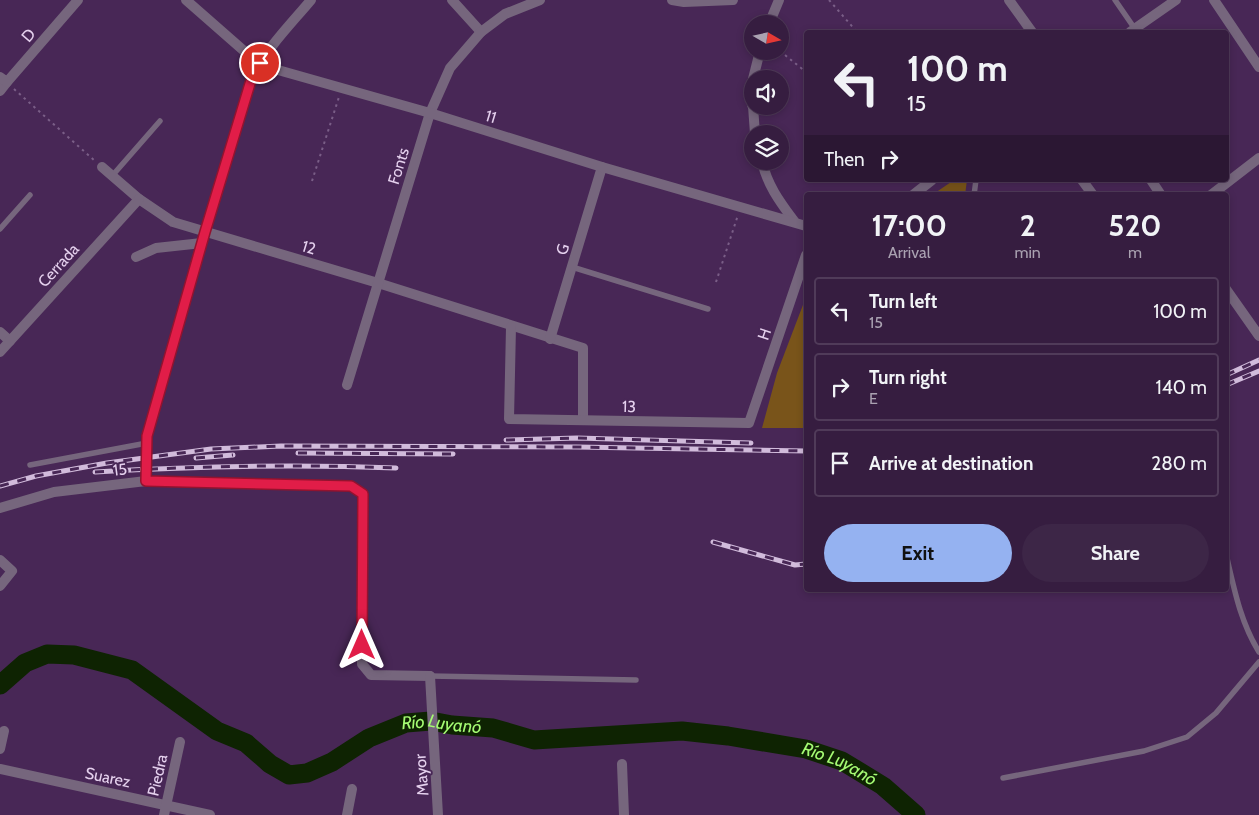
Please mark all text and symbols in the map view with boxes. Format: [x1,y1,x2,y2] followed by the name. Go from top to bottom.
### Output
[744,15,789,60] north arrow
[744,15,789,170] map controls
[17,25,39,46] street label: D
[239,42,281,84] pin
[907,47,1008,90] text: 100 m
[246,49,274,77] icon: arrive
[824,50,889,115] icon: left
[744,70,789,115] button: sound
[907,90,926,117] text: 15
[483,106,499,127] street label: 11
[744,125,789,170] button: layers
[384,145,413,187] street label: Fonts
[875,145,903,173] icon: right
[824,148,865,171] text: Then
[872,207,947,244] text: 17:00
[1020,207,1036,244] text: 2
[1108,207,1161,244] text: 520
[300,236,318,259] street label: 12
[34,239,83,291] street label: Cerrada
[552,241,573,257] street label: G
[888,243,931,262] text: Arrival
[1014,243,1041,262] text: min
[1128,243,1142,262] text: m
[869,290,937,313] text: Turn left
[826,297,854,325] icon: left
[1153,300,1207,323] text: 100 m
[869,313,883,332] text: 15
[754,326,775,343] street label: H
[869,366,947,389] text: Turn right
[826,373,854,401] icon: right
[1156,376,1207,399] text: 140 m
[869,389,878,408] text: E
[622,397,636,416] street label: 13
[826,449,854,477] icon: arrive
[869,452,1033,475] text: Arrive at destination
[1151,452,1207,475] text: 280 m
[112,459,128,480] street label: 15
[824,524,1012,582] button: Exit
[1022,524,1209,582] button: Share
[335,618,387,670] position arrow
[401,710,482,738] water label: Río Luyanó
[799,737,881,791] water label: Río Luyanó
[143,752,172,798] street label: Piedra
[410,752,432,797] street label: Mayor
[83,763,133,792] street label: Suarez

